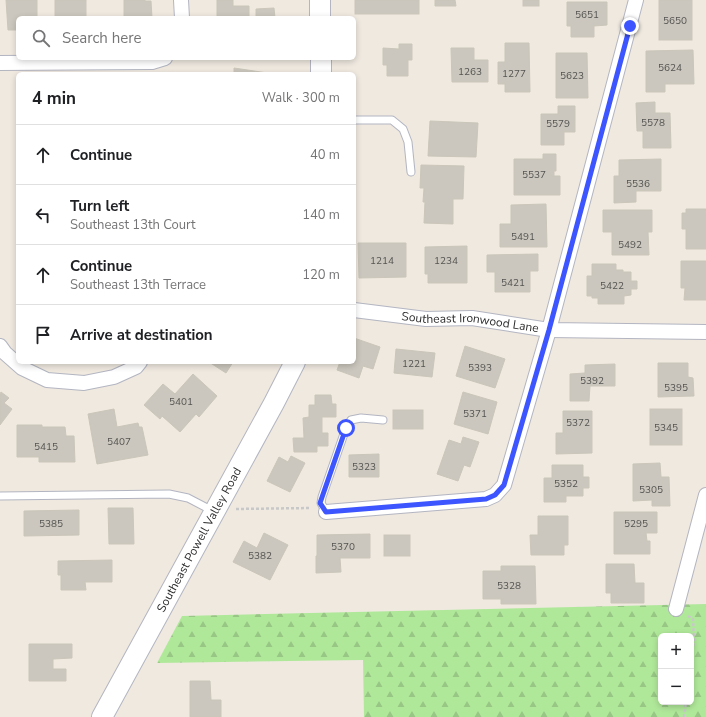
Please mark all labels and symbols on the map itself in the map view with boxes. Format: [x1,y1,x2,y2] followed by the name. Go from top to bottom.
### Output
[575,8,599,22] house number: 5651
[663,14,687,28] house number: 5650
[621,17,639,35] route end
[658,61,682,75] house number: 5624
[458,65,482,79] house number: 1263
[502,67,526,81] house number: 1277
[560,69,584,83] house number: 5623
[641,116,665,130] house number: 5578
[546,117,570,131] house number: 5579
[522,168,546,182] house number: 5537
[626,177,650,191] house number: 5536
[511,230,535,244] house number: 5491
[618,238,642,252] house number: 5492
[370,254,394,268] house number: 1214
[434,254,458,268] house number: 1234
[501,276,525,290] house number: 5421
[600,279,624,293] house number: 5422
[401,308,540,336] street label: Southeast Ironwood Lane
[402,357,426,371] house number: 1221
[468,361,492,375] house number: 5393
[580,374,604,388] house number: 5392
[664,381,688,395] house number: 5395
[169,395,193,409] house number: 5401
[463,407,487,421] house number: 5371
[566,416,590,430] house number: 5372
[337,419,355,437] route start
[654,421,678,435] house number: 5345
[107,435,131,449] house number: 5407
[34,440,58,454] house number: 5415
[352,460,376,474] house number: 5323
[153,465,245,615] street label: Southeast Powell Valley Road
[554,477,578,491] house number: 5352
[639,483,663,497] house number: 5305
[39,517,63,531] house number: 5385
[624,517,648,531] house number: 5295
[331,540,355,554] house number: 5370
[248,549,272,563] house number: 5382
[497,579,521,593] house number: 5328

